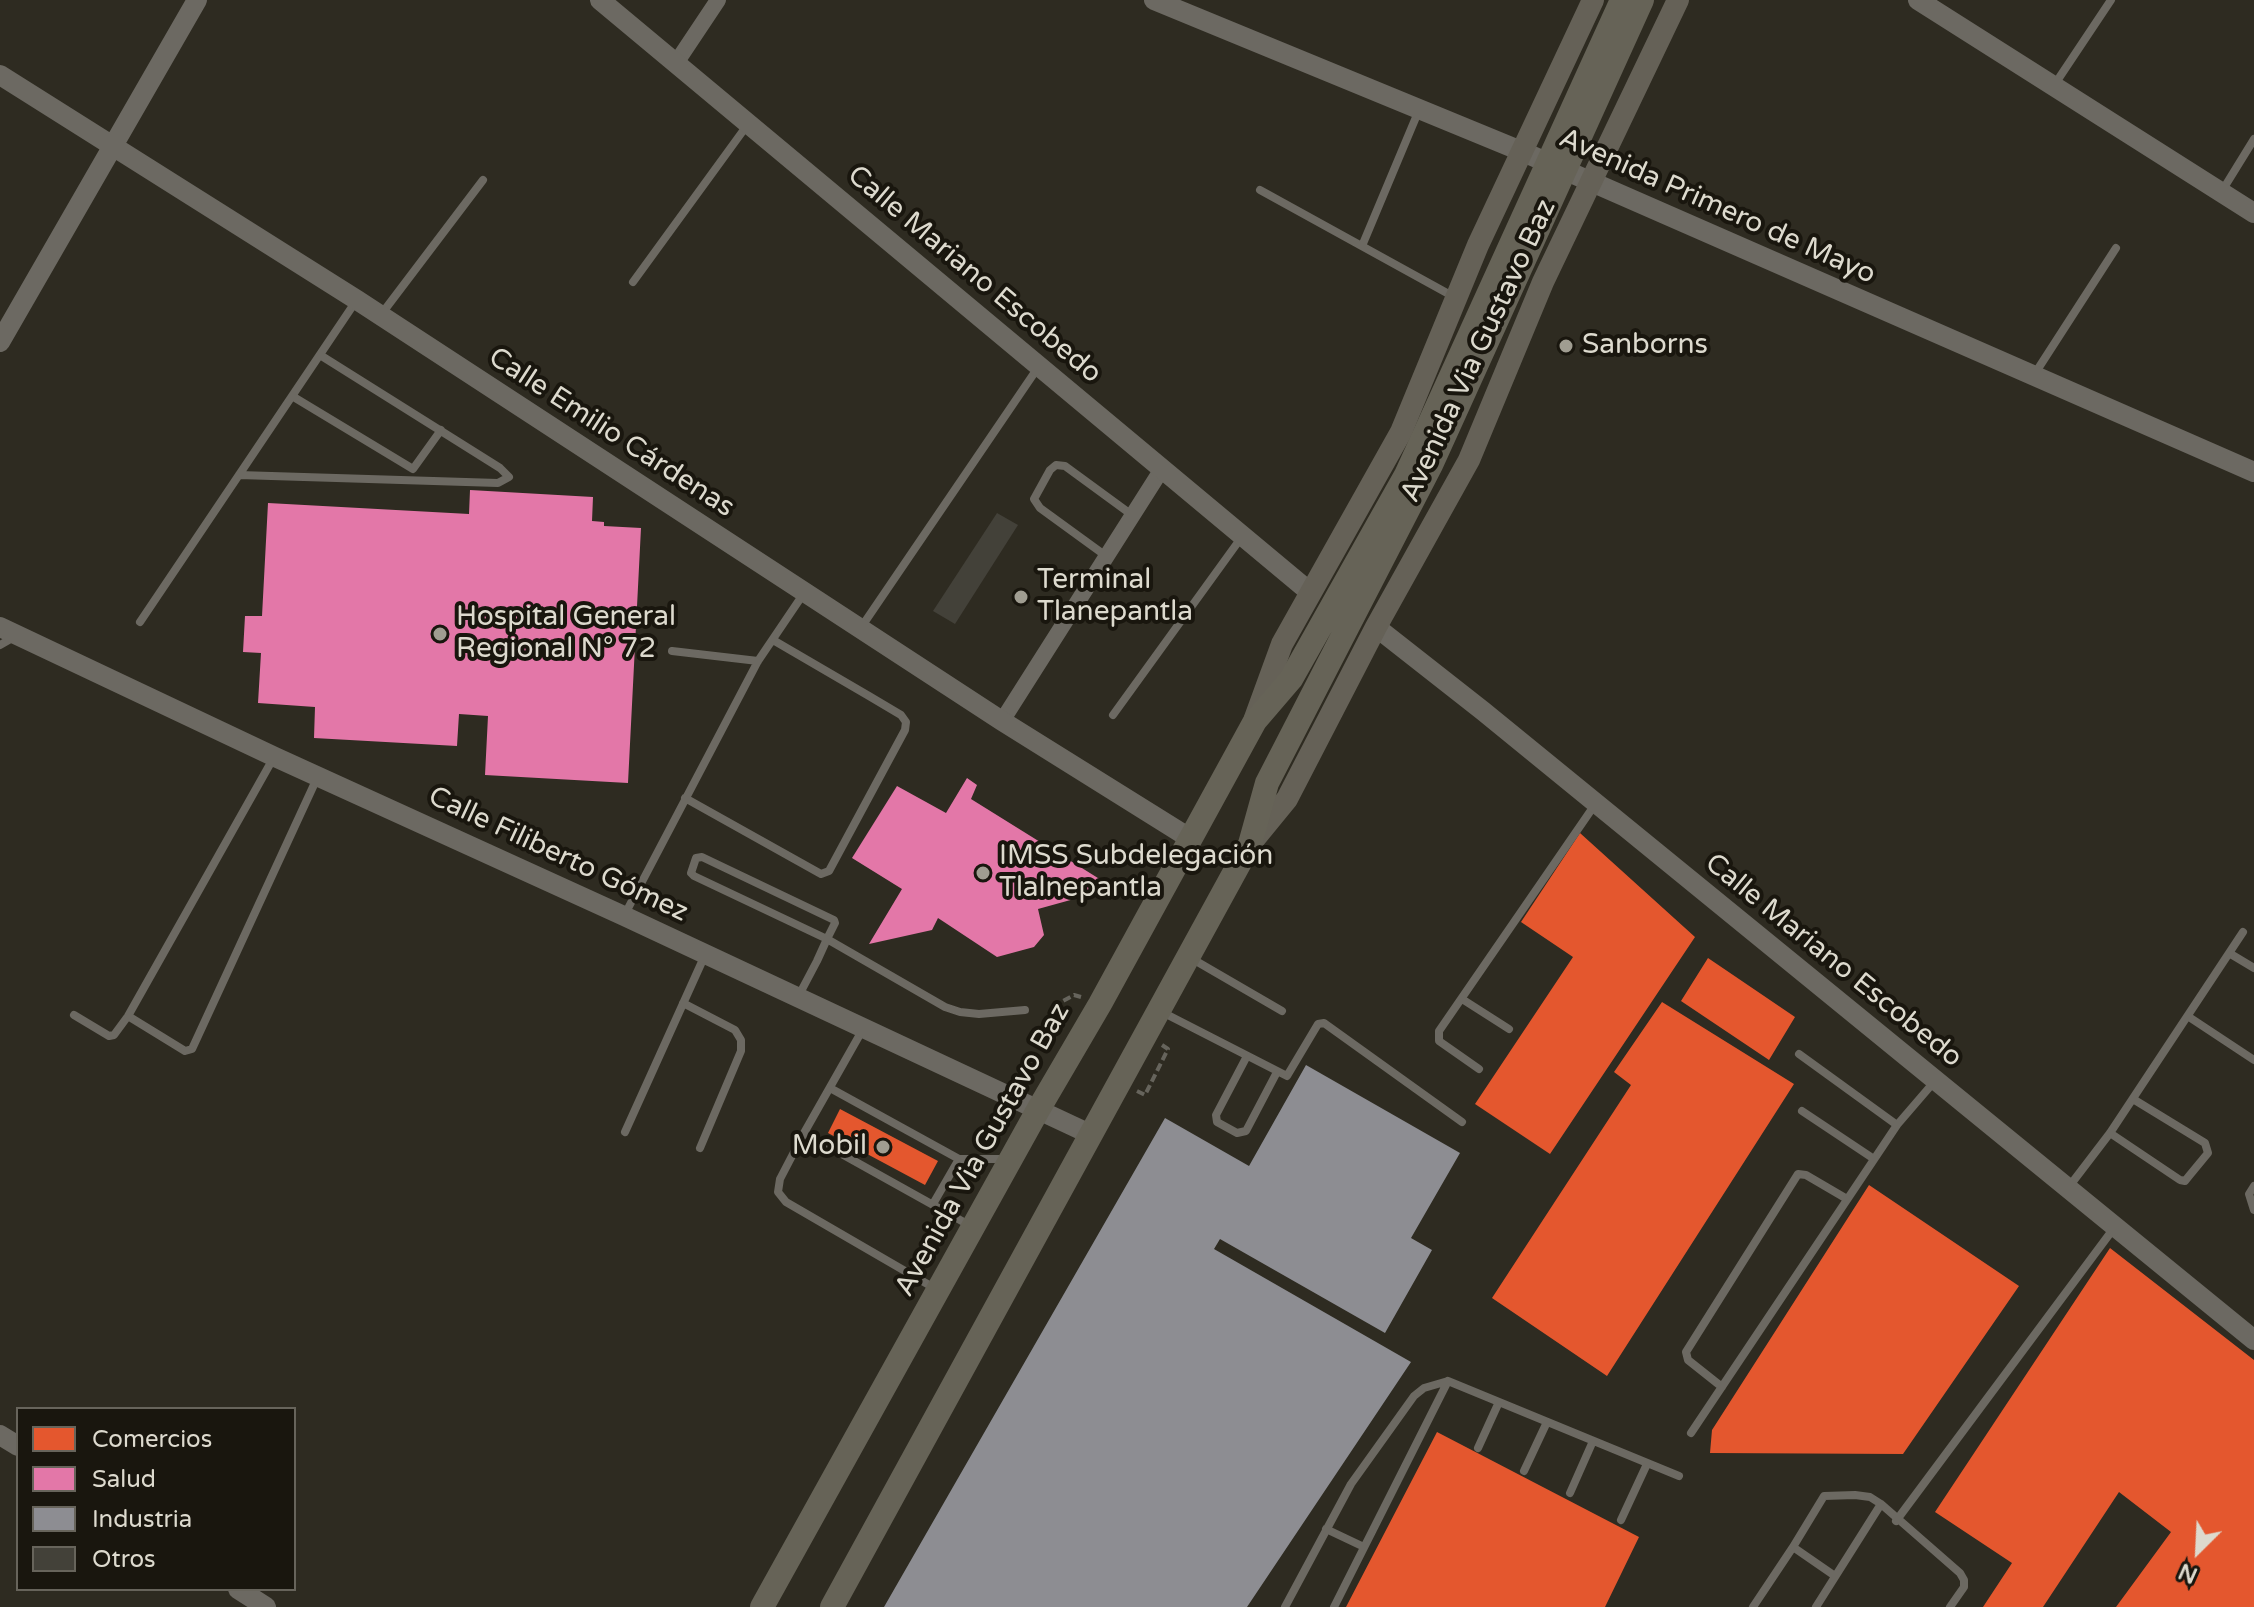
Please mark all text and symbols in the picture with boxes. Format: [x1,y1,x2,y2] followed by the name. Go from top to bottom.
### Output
[1554,122,1880,292] street label: Avenida Primero de Mayo
[840,159,1108,391] street label: Calle Mariano Escobedo
[1394,194,1564,508] street label: Avenida Via Gustavo Baz
[1582,329,1708,363] place label: Sanborns
[1557,337,1575,355] marker: Sanborns
[482,341,740,525] street label: Calle Emilio Cárdenas
[1037,564,1193,630] place label: Terminal Tlanepantla
[1012,588,1030,606] marker: Terminal Tlanepantla
[456,601,676,667] place label: Hospital General Regional N° 72
[431,625,449,643] marker: Hospital General Regional N° 72
[423,780,693,930] street label: Calle Filiberto Gómez
[999,840,1273,906] place label: IMSS Subdelegación Tlalnepantla
[1698,847,1968,1075] street label: Calle Mariano Escobedo
[974,864,992,882] marker: IMSS Subdelegación Tlalnepantla
[888,998,1078,1302] street label: Avenida Via Gustavo Baz
[792,1130,867,1164] place label: Mobil
[874,1138,892,1156] marker: Mobil
[16,1407,296,1591] legend
[92,1425,212,1454] text: Comercios
[92,1465,156,1494] text: Salud
[92,1505,192,1534] text: Industria
[2158,1511,2238,1591] north arrow
[92,1545,156,1574] text: Otros
[2175,1557,2202,1588] text: N

